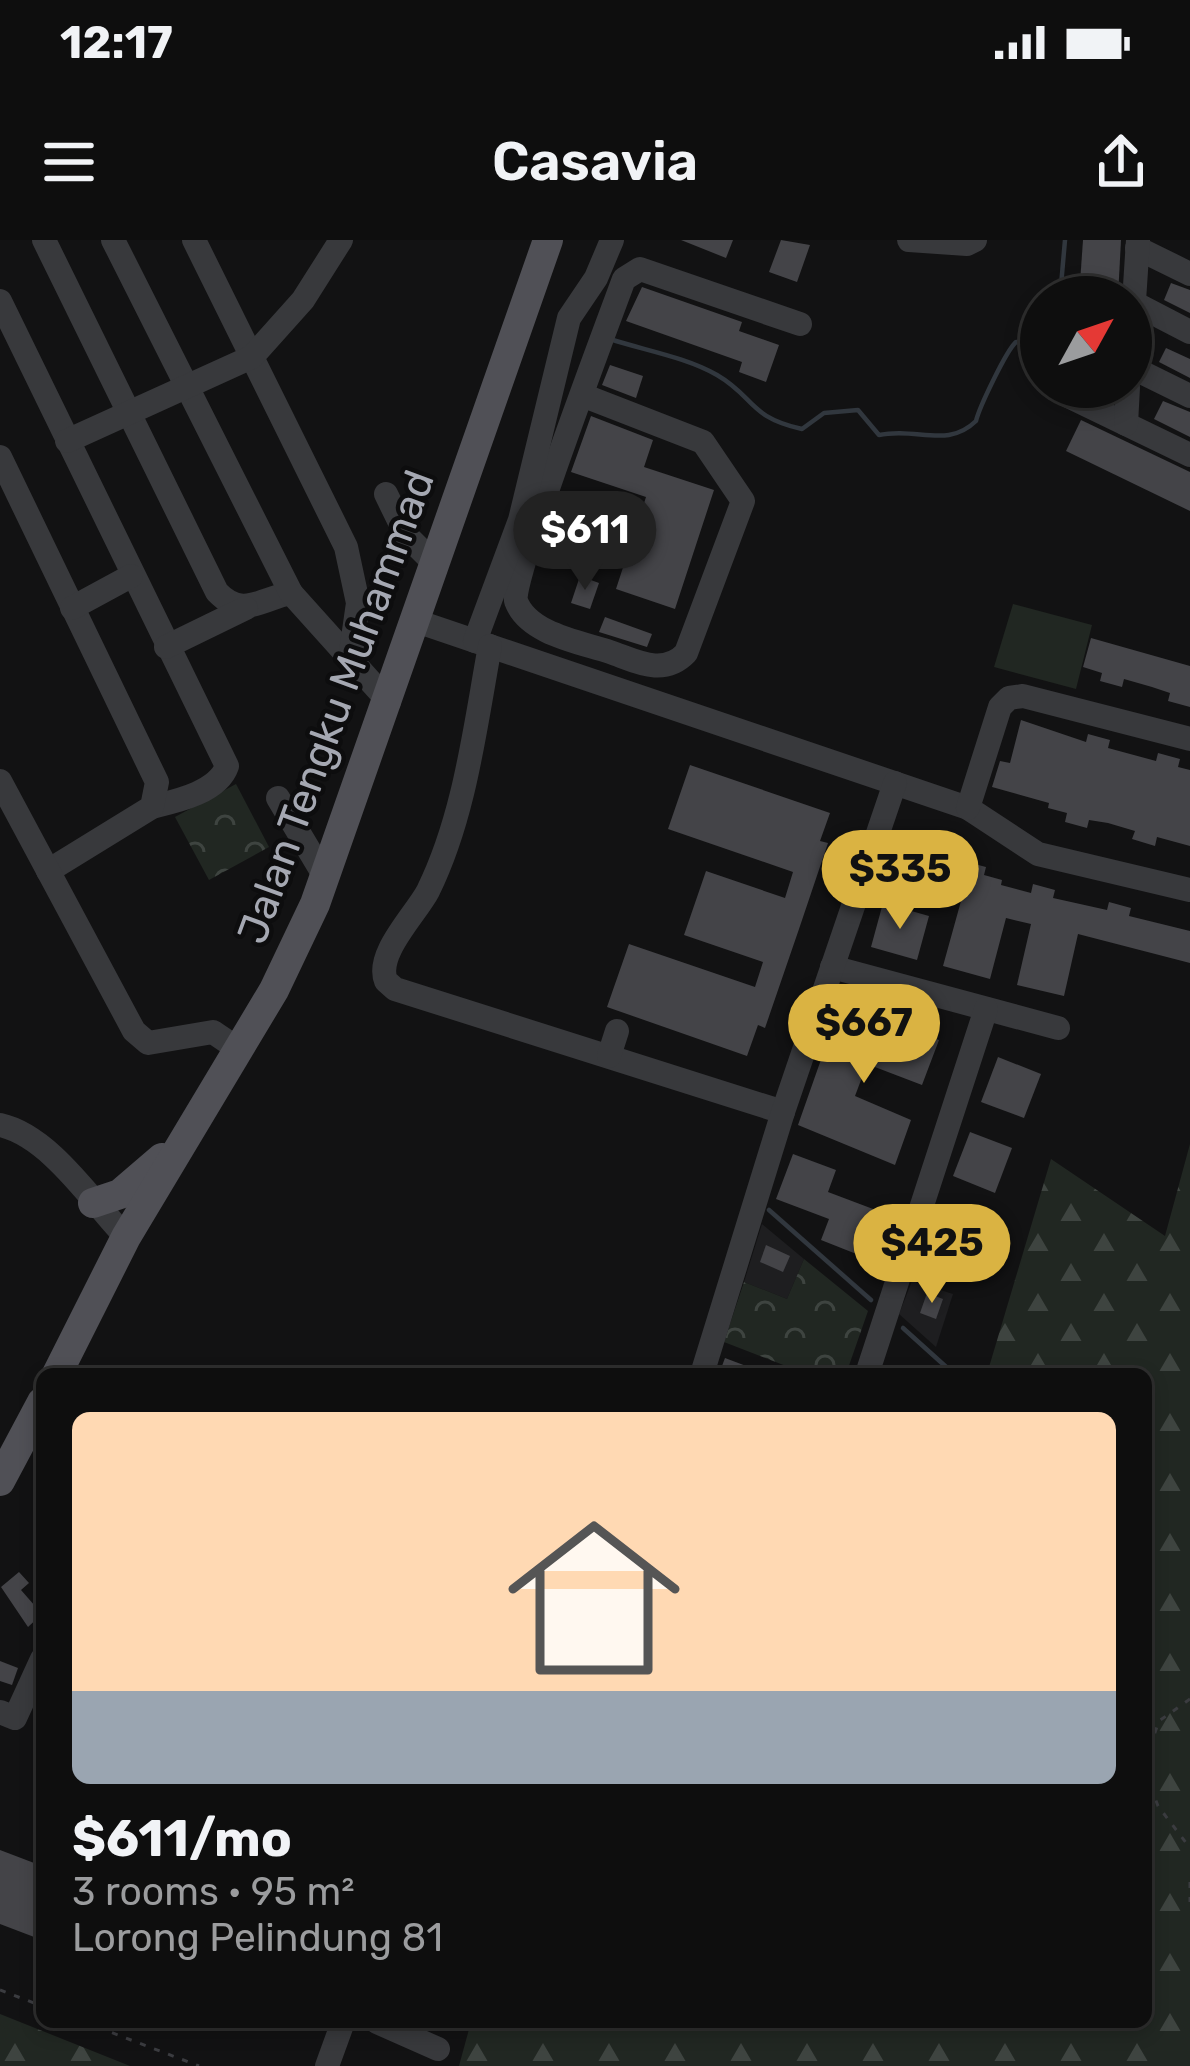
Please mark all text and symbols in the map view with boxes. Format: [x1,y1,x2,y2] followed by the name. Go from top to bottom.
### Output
[60,16,173,69] text: 12:17
[36,129,102,195] icon: menu
[1088,129,1154,195] icon: share
[492,130,698,194] text: Casavia
[1020,276,1152,408] north arrow
[1020,276,1152,408] map controls
[227,464,445,950] street label: Jalan Tengku Muhammad
[514,491,656,593] pin: $611
[540,507,630,553] text: $611
[829,830,971,932] pin: $335
[849,846,951,892] text: $335
[793,984,935,1086] pin: $667
[815,1000,913,1046] text: $667
[861,1204,1003,1306] pin: $425
[880,1220,984,1266] text: $425
[486,1490,702,1706] icon: home
[72,1808,292,1869] text: $611/mo
[72,1869,355,1915] text: 3 rooms · 95 m²
[72,1915,443,1961] text: Lorong Pelindung 81

